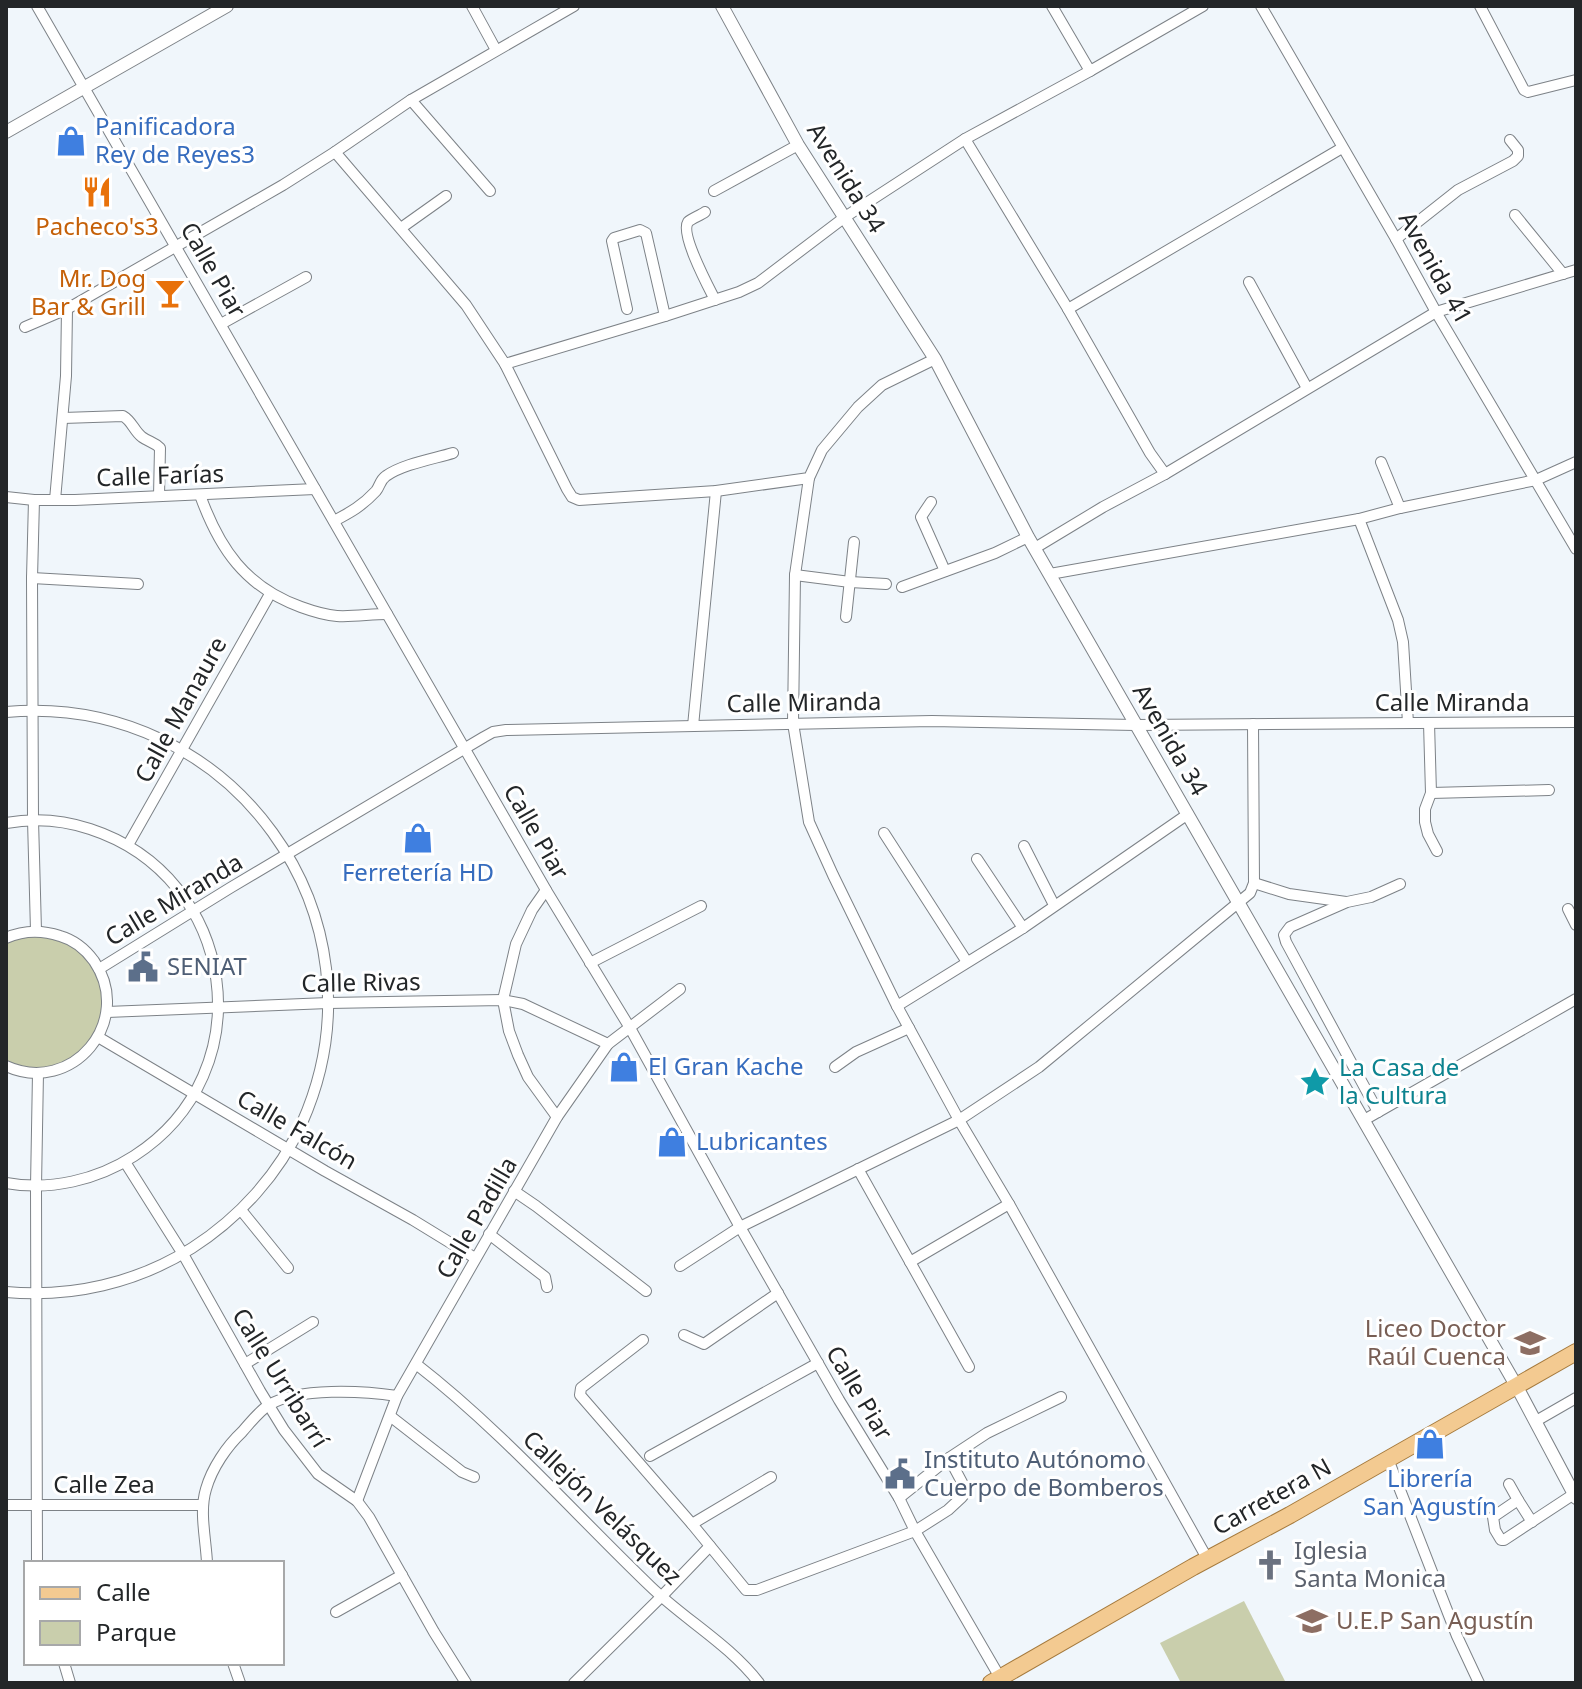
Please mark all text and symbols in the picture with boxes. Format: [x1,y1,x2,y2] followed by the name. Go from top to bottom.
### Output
[95,109,255,170] place label: Panificadora Rey de Reyes3
[800,116,894,239] street label: Avenida 34
[54,124,88,158] shop icon: Panificadora Rey de Reyes3
[80,175,114,209] restaurant icon: Pacheco's3
[1392,205,1481,330] street label: Avenida 41
[35,209,159,242] place label: Pacheco's3
[174,216,255,323] street label: Calle Piar
[31,261,146,322] place label: Mr. Dog Bar & Grill
[153,276,187,310] bar icon: Mr. Dog Bar & Grill
[96,456,224,493] street label: Calle Farías
[126,630,233,788] street label: Calle Manaure
[1126,677,1217,801] street label: Avenida 34
[726,684,882,719] street label: Calle Miranda
[1375,685,1529,718] street label: Calle Miranda
[497,778,578,885] street label: Calle Piar
[401,821,435,855] shop icon: Ferretería HD
[98,845,248,953] street label: Calle Miranda
[342,855,494,888] place label: Ferretería HD
[167,949,248,982] place label: SENIAT
[126,950,160,984] public building icon: SENIAT
[301,964,421,999] street label: Calle Rivas
[648,1049,803,1082] place label: El Gran Kache
[607,1050,641,1084] shop icon: El Gran Kache
[1339,1050,1459,1111] place label: La Casa de la Cultura
[1298,1065,1332,1099] place icon: La Casa de la Cultura
[232,1081,364,1176] street label: Calle Falcón
[696,1124,828,1157] place label: Lubricantes
[655,1125,689,1159] shop icon: Lubricantes
[428,1150,524,1284] street label: Calle Padilla
[225,1301,338,1454] street label: Calle Urribarrí
[1365,1311,1506,1372] place label: Liceo Doctor Raúl Cuenca
[1513,1326,1547,1360] school or university icon: Liceo Doctor Raúl Cuenca
[819,1339,901,1446] street label: Calle Piar
[516,1422,690,1591] street label: Callejón Velásquez
[1413,1427,1447,1461] shop icon: Librería San Agustín
[924,1442,1164,1503] place label: Instituto Autónomo Cuerpo de Bomberos
[1206,1449,1337,1542] street label: Carretera N
[883,1457,917,1491] public building icon: Instituto Autónomo Cuerpo de Bomberos
[1363,1461,1497,1522] place label: Librería San Agustín
[53,1467,155,1500] street label: Calle Zea
[1294,1533,1446,1594] place label: Iglesia Santa Monica
[1253,1548,1287,1582] church icon: Iglesia Santa Monica
[24,1561,284,1665] legend
[96,1575,151,1608] text: Calle
[1336,1603,1534,1636] place label: U.E.P San Agustín
[1295,1604,1329,1638] school or university icon: U.E.P San Agustín
[96,1615,177,1648] text: Parque

